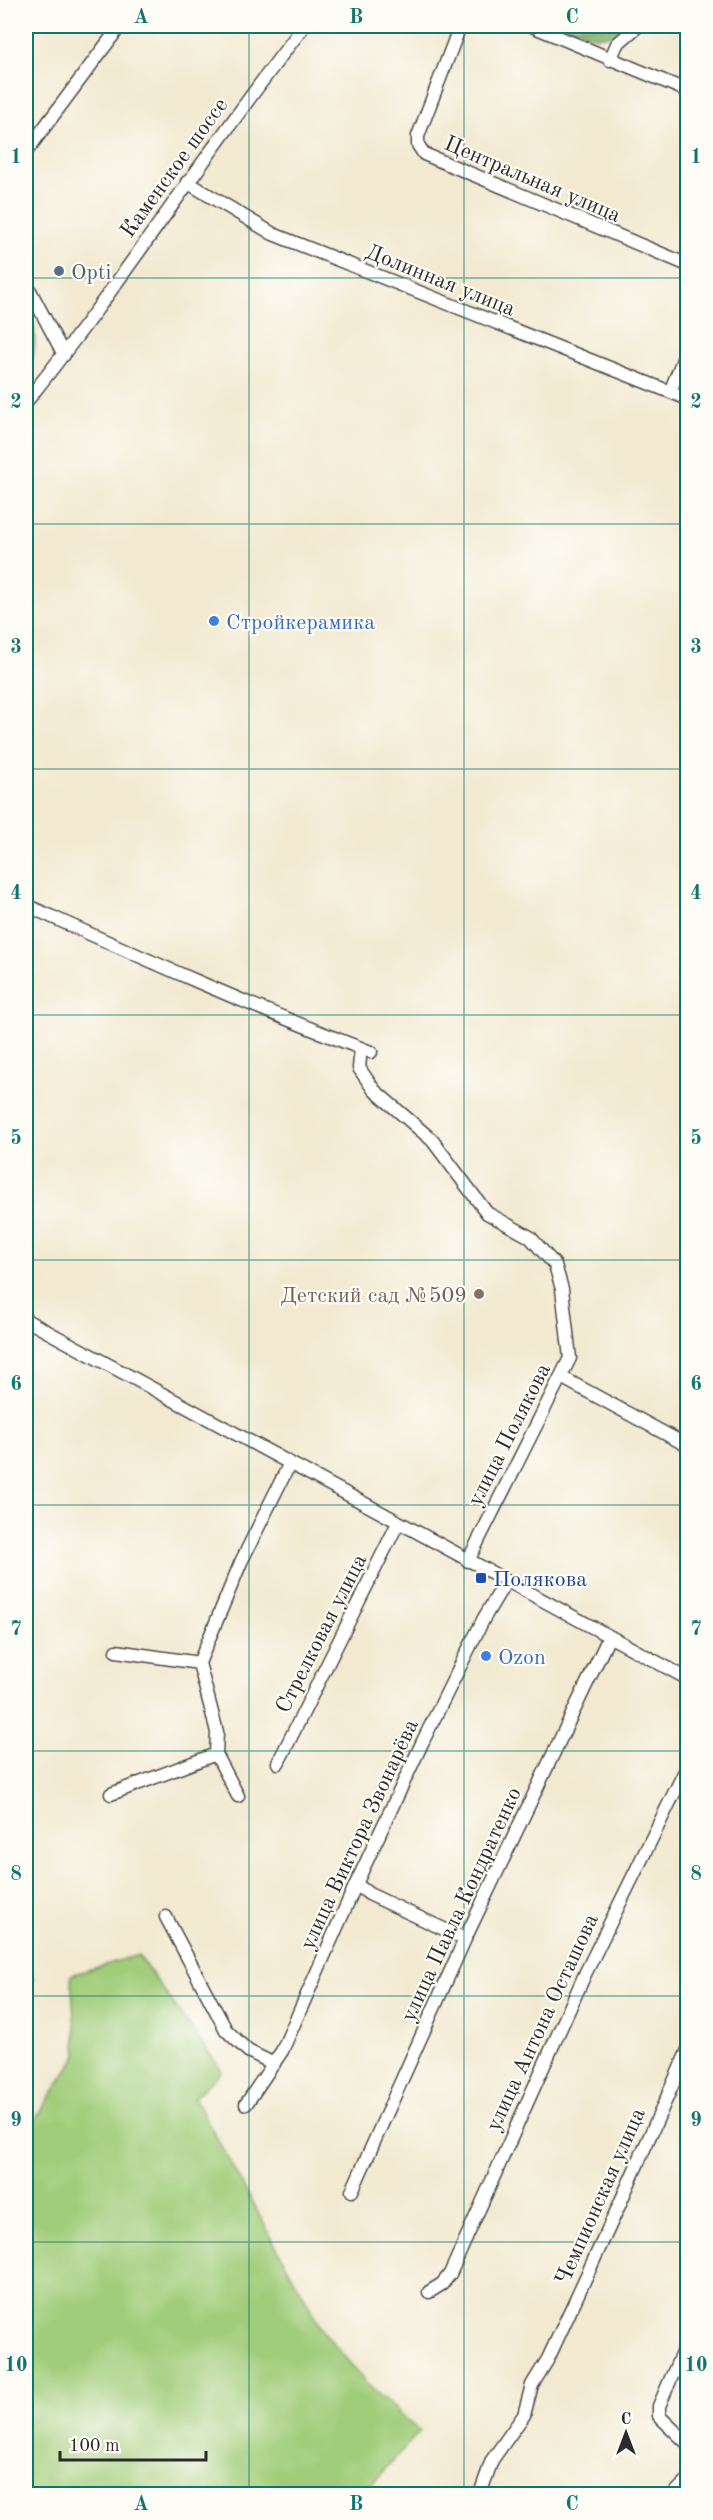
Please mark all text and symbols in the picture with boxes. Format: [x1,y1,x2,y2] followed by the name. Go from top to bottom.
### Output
[133,8,149,28] text: A
[349,8,363,28] text: B
[565,8,579,28] text: C
[117,94,232,242] street label: Каменское шоссе
[441,133,624,227] street label: Центральная улица
[10,148,22,168] text: 1
[690,148,702,168] text: 1
[362,241,518,321] street label: Долинная улица
[71,262,111,284] place label: Opti
[52,264,66,278] marker: Opti
[10,393,22,413] text: 2
[690,393,702,413] text: 2
[226,612,375,634] place label: Стройкерамика
[207,614,221,628] marker: Стройкерамика
[10,638,22,658] text: 3
[690,638,702,658] text: 3
[10,884,22,904] text: 4
[690,884,702,904] text: 4
[10,1128,22,1149] text: 5
[690,1128,702,1149] text: 5
[281,1285,467,1307] place label: Детский сад №509
[472,1287,486,1301] marker: Детский сад №509
[464,1360,555,1510] street label: улица Полякова
[10,1375,22,1395] text: 6
[690,1375,702,1395] text: 6
[272,1551,371,1717] street label: Стрелковая улица
[493,1569,587,1591] place label: Полякова
[474,1571,488,1585] marker: Полякова
[10,1620,22,1640] text: 7
[690,1620,702,1640] text: 7
[498,1647,546,1669] place label: Ozon
[479,1649,493,1663] marker: Ozon
[297,1716,423,1953] street label: улица Виктора Звонарёва
[398,1784,526,2025] street label: улица Павла Кондратенко
[10,1865,22,1885] text: 8
[690,1865,702,1885] text: 8
[483,1911,603,2135] street label: улица Антона Осташова
[552,2105,650,2289] street label: Чемпионская улица
[10,2111,22,2131] text: 9
[690,2111,702,2131] text: 9
[4,2356,28,2376] text: 10
[684,2356,708,2376] text: 10
[596,2403,656,2463] north arrow
[621,2412,631,2428] text: С
[60,2424,206,2462] scale bar
[69,2437,120,2455] text: 100 m
[133,2495,149,2515] text: A
[349,2495,363,2515] text: B
[565,2495,579,2515] text: C

